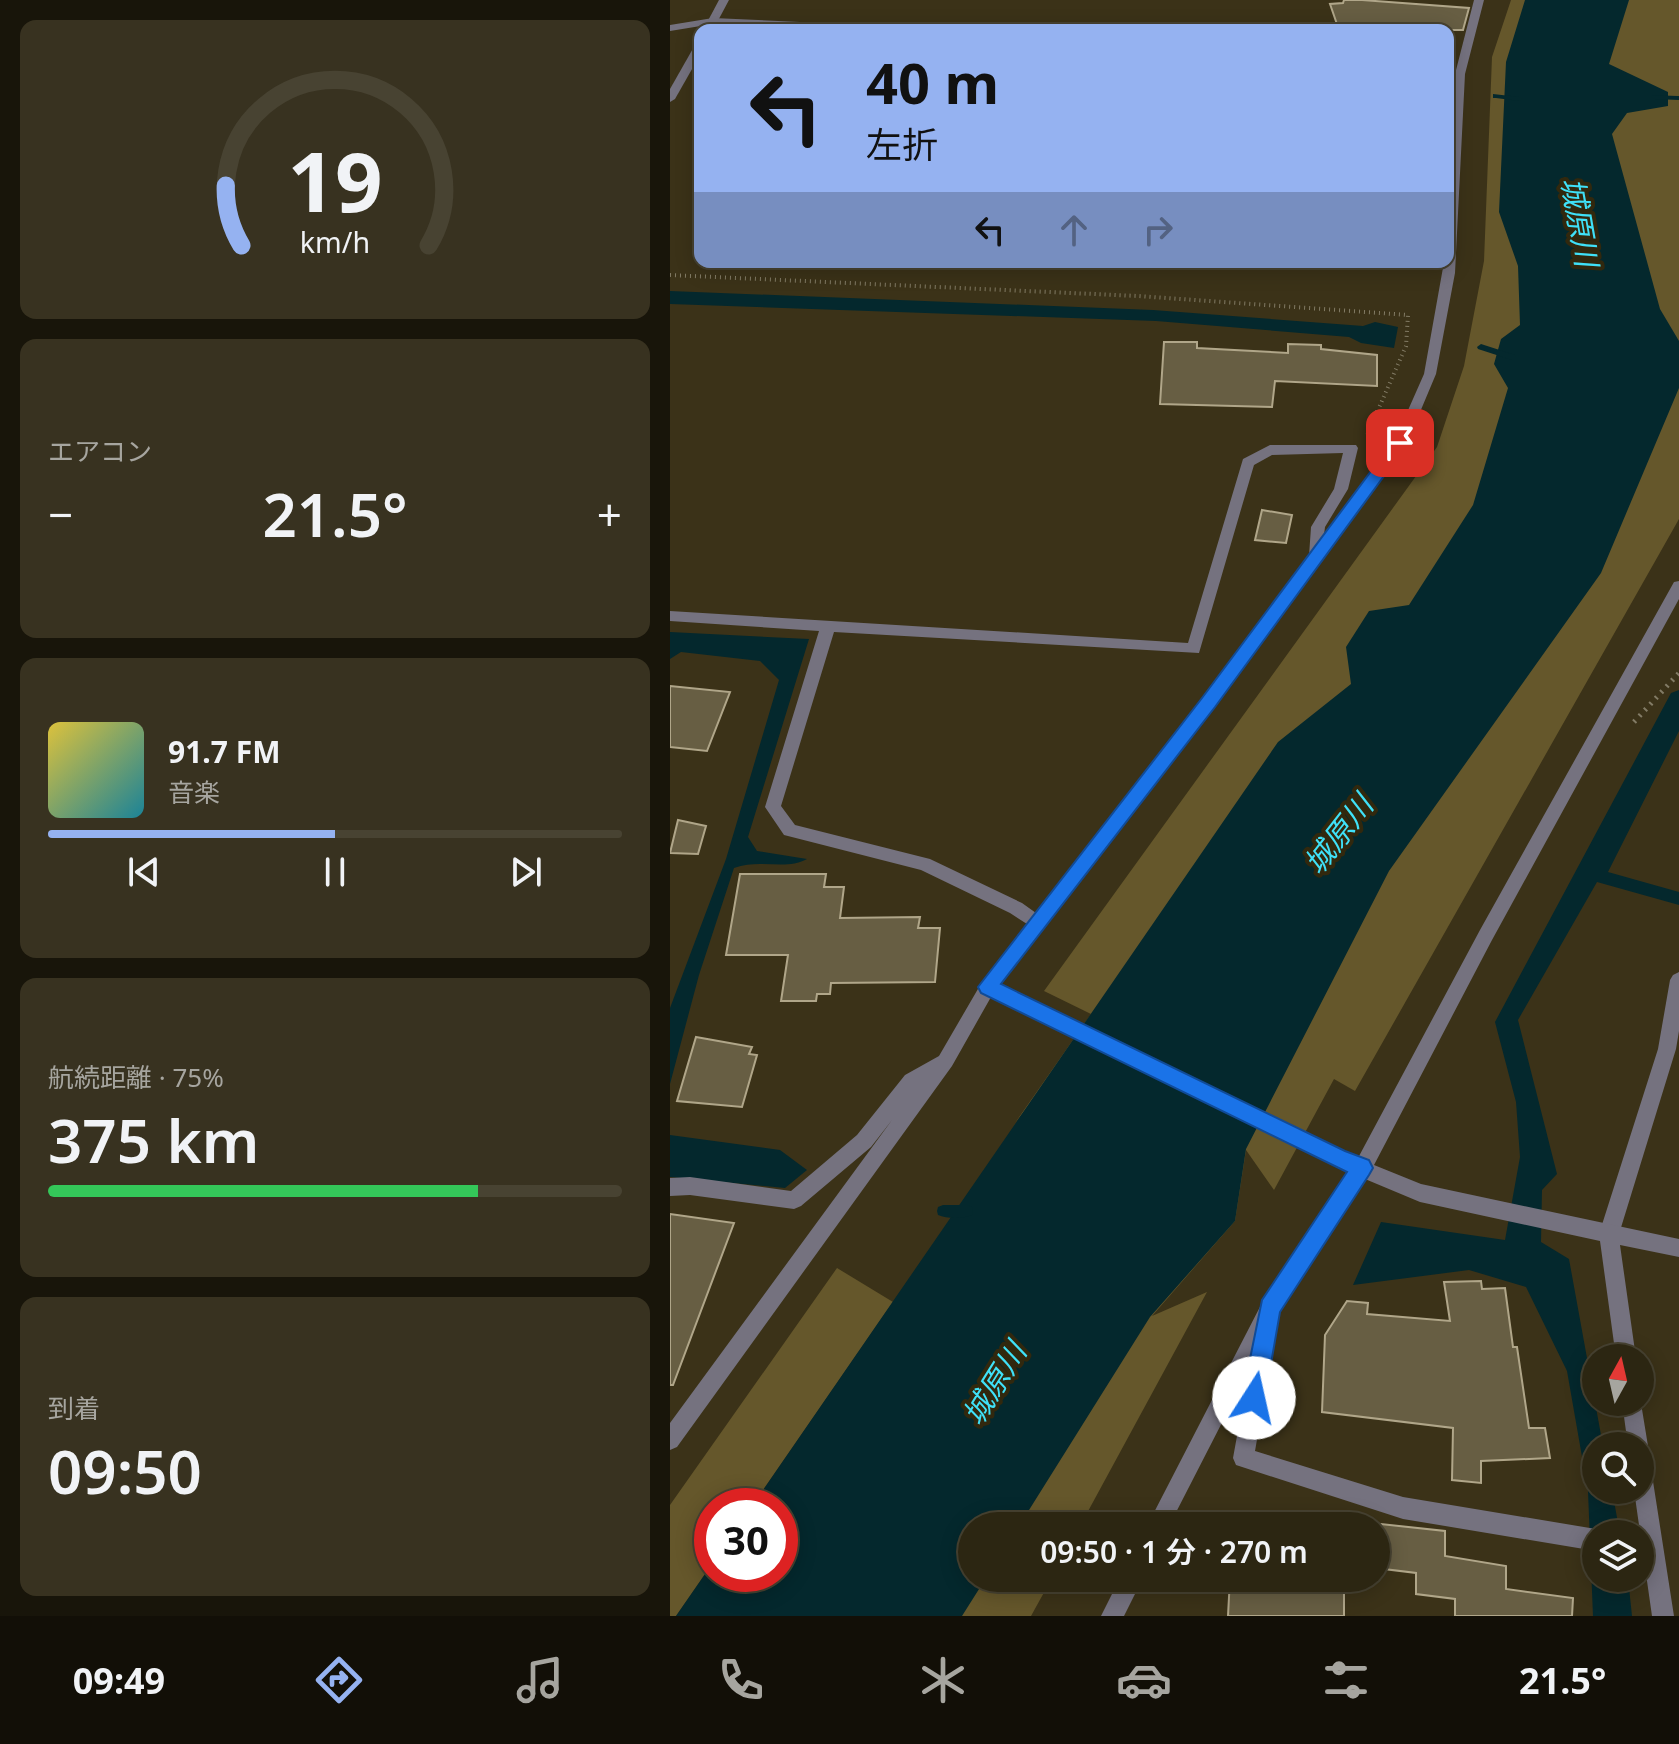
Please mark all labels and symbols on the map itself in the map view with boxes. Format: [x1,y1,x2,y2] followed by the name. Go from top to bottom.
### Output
[1552,174,1609,273] water label: 城原川
[1366,409,1434,477] pin
[1294,784,1384,882] water label: 城原川
[952,1332,1037,1432] water label: 城原川
[1582,1344,1654,1416] north arrow
[1212,1356,1296,1440] position arrow
[694,1488,798,1592] speed limit sign: 30

